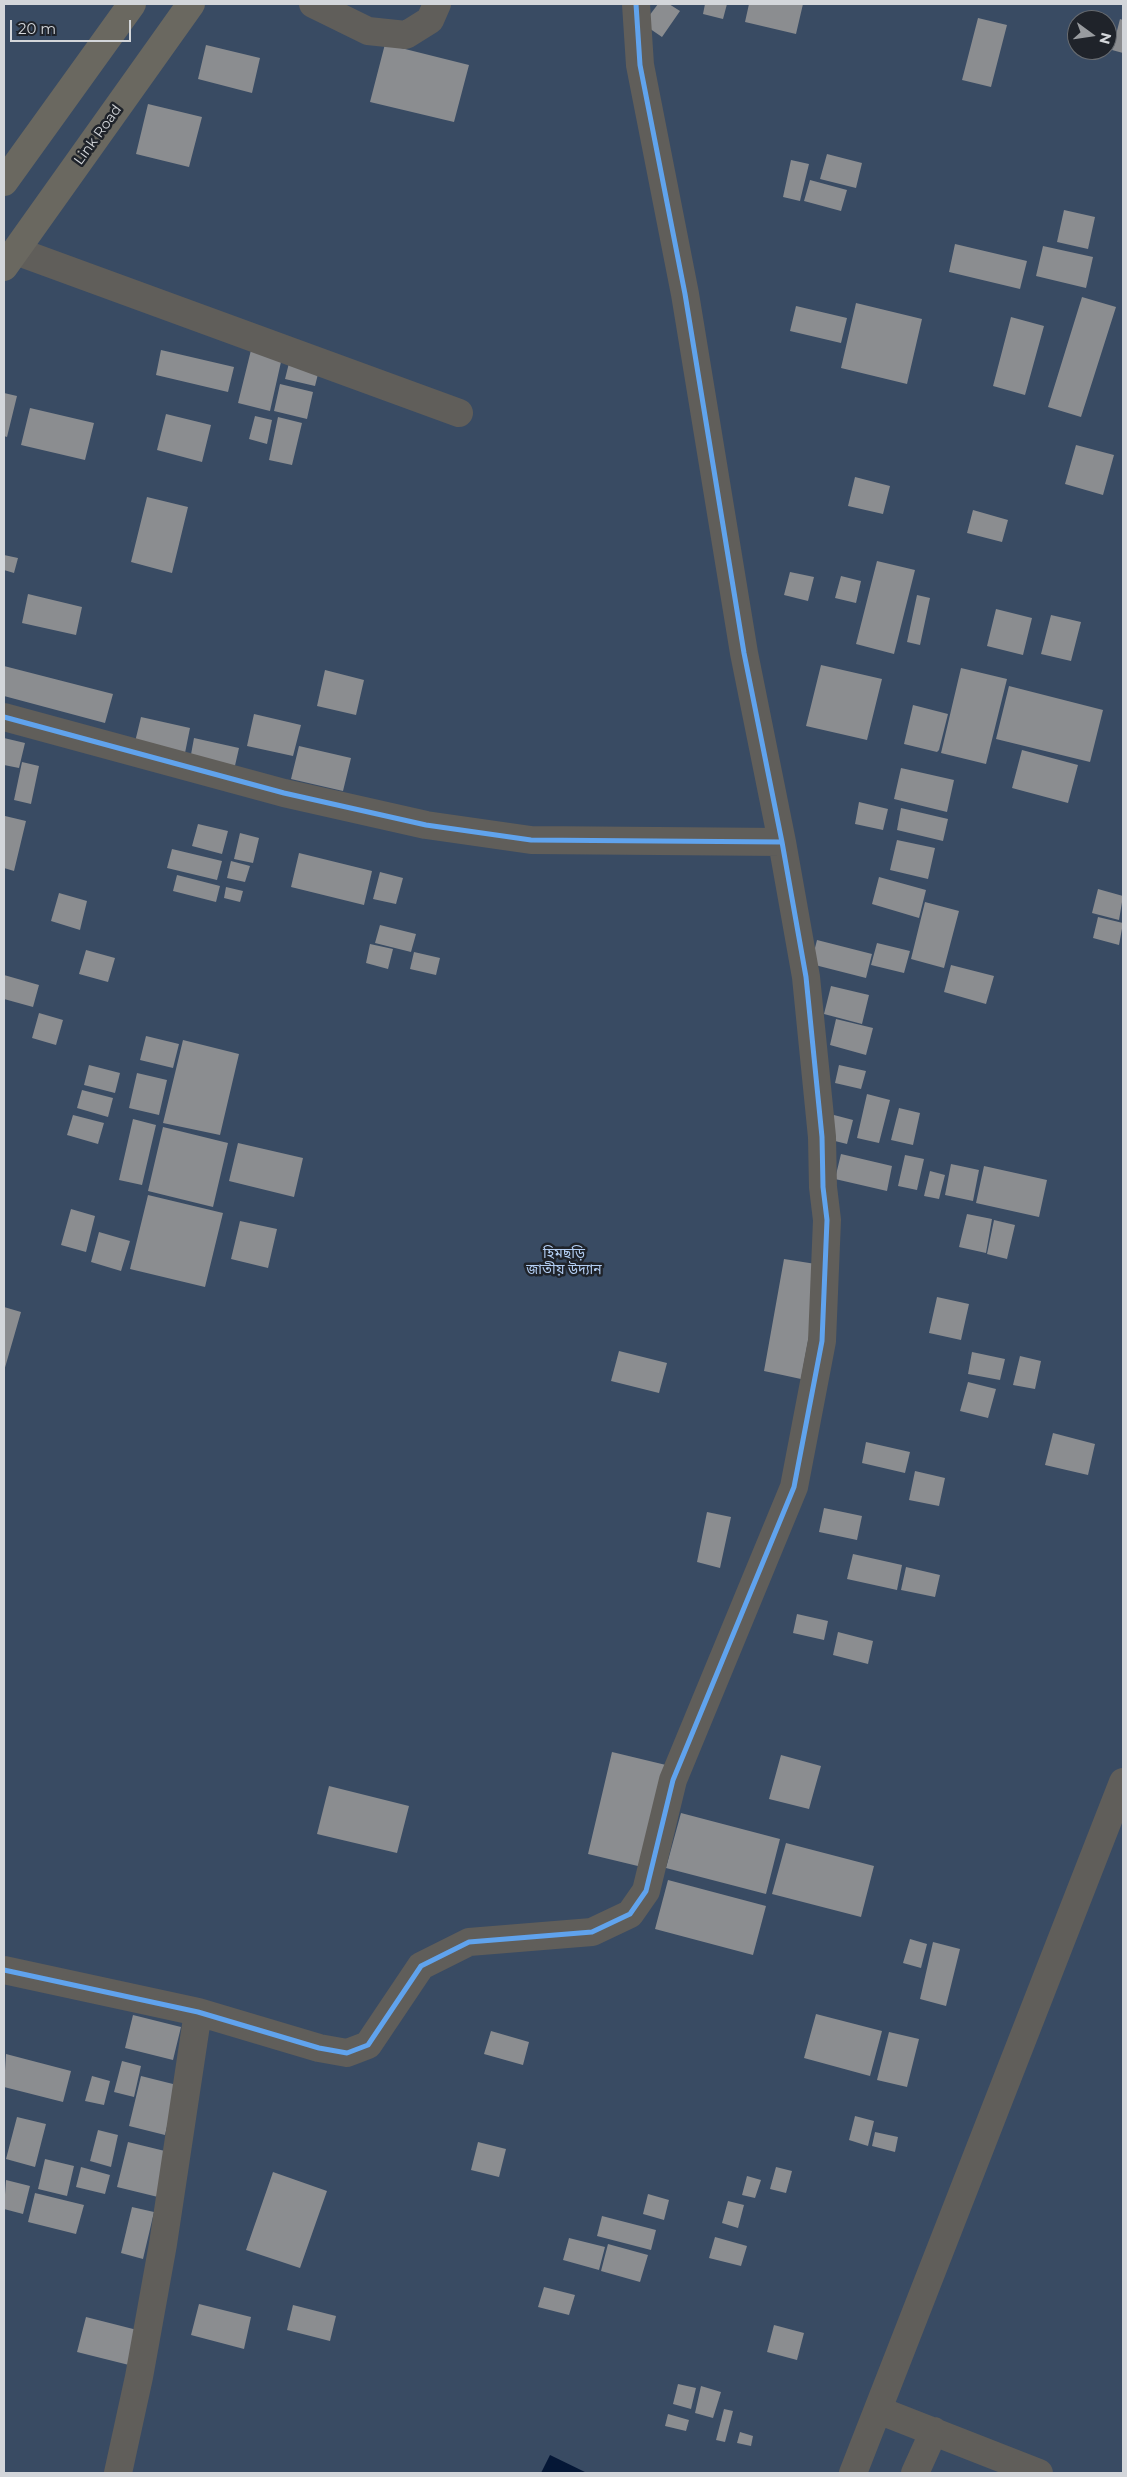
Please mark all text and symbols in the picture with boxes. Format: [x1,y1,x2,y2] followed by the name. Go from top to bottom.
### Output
[12,10,134,42] scale bar
[1067,10,1117,60] north arrow
[18,19,56,38] text: 20 m
[1095,31,1116,46] text: N
[71,102,125,168] street label: Link Road
[526,1246,602,1278] park label: হিমছড়ি জাতীয় উদ্যান

